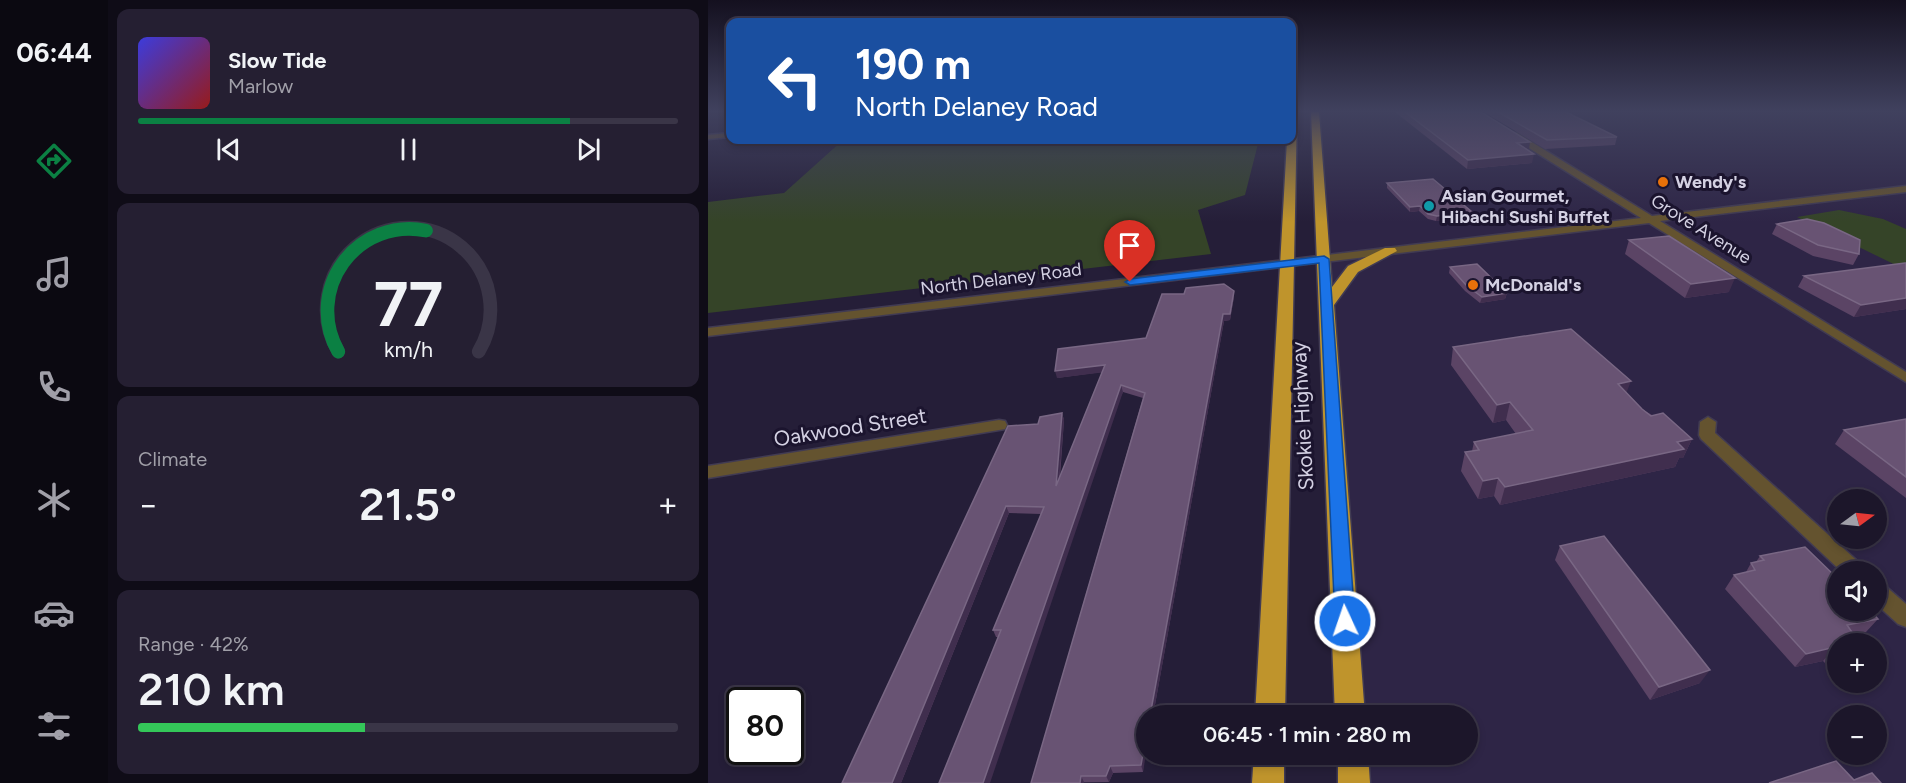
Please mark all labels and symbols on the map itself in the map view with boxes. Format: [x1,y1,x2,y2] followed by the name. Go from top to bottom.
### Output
[1675,171,1747,193] place label: Wendy's
[1656,175,1670,189] marker: Wendy's
[1441,185,1610,228] place label: Asian Gourmet, Hibachi Sushi Buffet
[1647,189,1755,269] street label: Grove Avenue
[1422,199,1436,213] marker: Asian Gourmet, Hibachi Sushi Buffet
[1104,220,1155,282] pin
[919,258,1083,300] street label: North Delaney Road
[1485,274,1582,296] place label: McDonald's
[1466,278,1480,292] marker: McDonald's
[1286,341,1318,491] street label: Skokie Highway
[772,403,928,451] street label: Oakwood Street
[1827,489,1887,549] north arrow
[1313,589,1377,653] position arrow
[726,687,804,765] speed limit sign: 80

